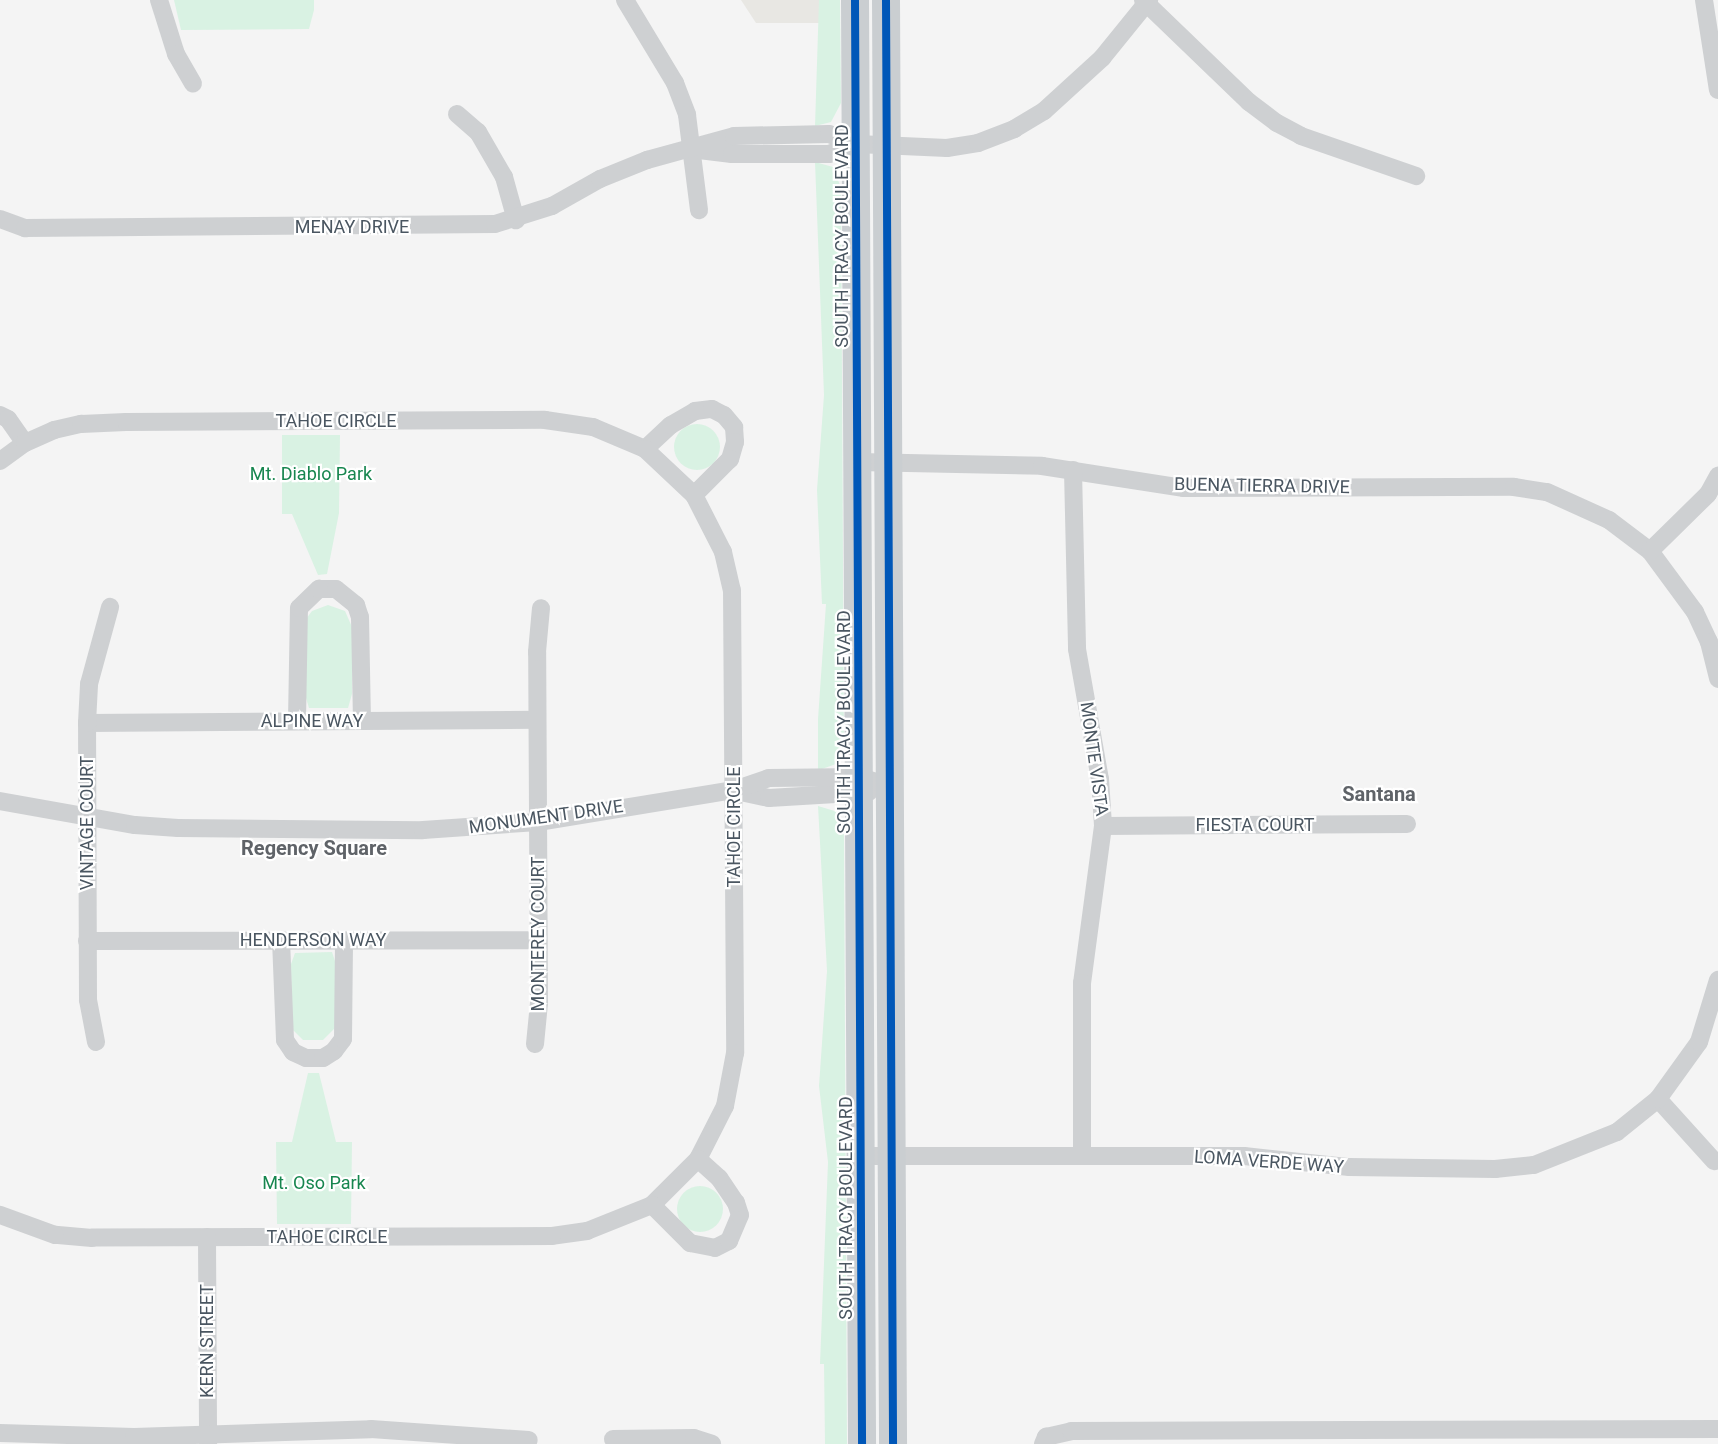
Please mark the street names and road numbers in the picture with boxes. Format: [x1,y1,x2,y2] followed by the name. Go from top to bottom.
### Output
[831,124,853,348] street label: SOUTH TRACY BOULEVARD
[295,216,409,238] street label: MENAY DRIVE
[275,410,397,432] street label: TAHOE CIRCLE
[1174,474,1350,498] street label: BUENA TIERRA DRIVE
[833,610,855,834] street label: SOUTH TRACY BOULEVARD
[1075,701,1113,817] street label: MONTE VISTA
[261,710,363,732] street label: ALPINE WAY
[76,756,98,890] street label: VINTAGE COURT
[723,766,745,888] street label: TAHOE CIRCLE
[467,795,625,839] street label: MONUMENT DRIVE
[1196,814,1314,836] street label: FIESTA COURT
[527,856,549,1012] street label: MONTEREY COURT
[240,929,386,951] street label: HENDERSON WAY
[835,1096,857,1320] street label: SOUTH TRACY BOULEVARD
[1193,1146,1345,1178] street label: LOMA VERDE WAY
[266,1226,388,1248] street label: TAHOE CIRCLE
[196,1284,218,1398] street label: KERN STREET

